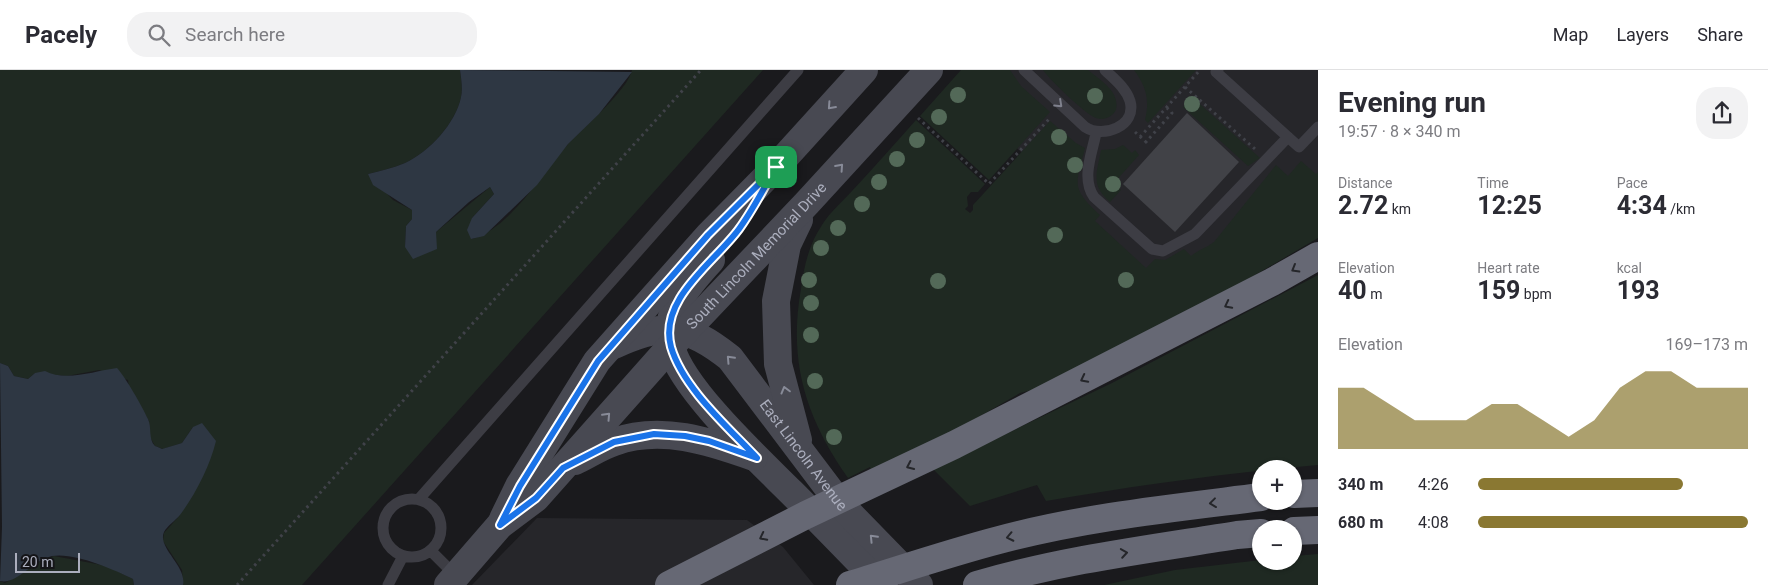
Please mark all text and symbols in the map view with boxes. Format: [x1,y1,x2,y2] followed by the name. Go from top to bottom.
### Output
[127,12,477,57] search box
[25,21,97,49] text: Pacely
[145,21,173,49] icon: search
[185,23,285,46] text: Search here
[1553,24,1588,45] text: Map
[1616,24,1669,45] text: Layers
[1697,24,1743,45] text: Share
[1338,86,1486,119] text: Evening run
[1696,87,1748,139] button: share
[1054,98,1063,107] one-way arrow
[828,101,837,110] one-way arrow
[1338,122,1460,141] text: 19:57 · 8 × 340 m
[755,146,797,188] pin
[762,153,790,181] icon: arrive
[834,163,843,172] one-way arrow
[1338,175,1393,191] text: Distance
[1477,175,1509,191] text: Time
[1617,175,1648,191] text: Pace
[683,179,830,333] street label: South Lincoln Memorial Drive
[1338,191,1388,220] text: 2.72
[1477,191,1542,220] text: 12:25
[1617,191,1667,220] text: 4:34
[1388,201,1411,217] text: km
[1667,201,1695,217] text: /km
[1338,260,1395,276] text: Elevation
[1477,260,1540,276] text: Heart rate
[1617,260,1642,276] text: kcal
[1291,263,1300,273] one-way arrow
[1338,276,1367,305] text: 40
[1477,276,1520,305] text: 159
[1617,276,1660,305] text: 193
[1367,286,1382,302] text: m
[1520,286,1552,302] text: bpm
[1224,299,1233,309] one-way arrow
[1338,335,1403,354] text: Elevation
[1666,335,1748,354] text: 169–173 m
[727,356,736,365] one-way arrow
[1080,373,1089,383] one-way arrow
[780,386,790,394] one-way arrow
[756,396,851,515] street label: East Lincoln Avenue
[601,412,610,421] one-way arrow
[906,460,915,470] one-way arrow
[1252,460,1302,570] map controls
[1252,460,1302,510] button: +
[1338,475,1383,494] text: 340 m
[1418,475,1449,494] text: 4:26
[1209,497,1217,508] one-way arrow
[1338,513,1383,532] text: 680 m
[1418,513,1449,532] text: 4:08
[1252,520,1302,570] button: −
[759,531,768,541] one-way arrow
[1006,531,1015,542] one-way arrow
[870,534,879,543] one-way arrow
[1120,549,1128,559] one-way arrow
[15,550,80,573] scale bar
[22,554,54,570] text: 20 m

